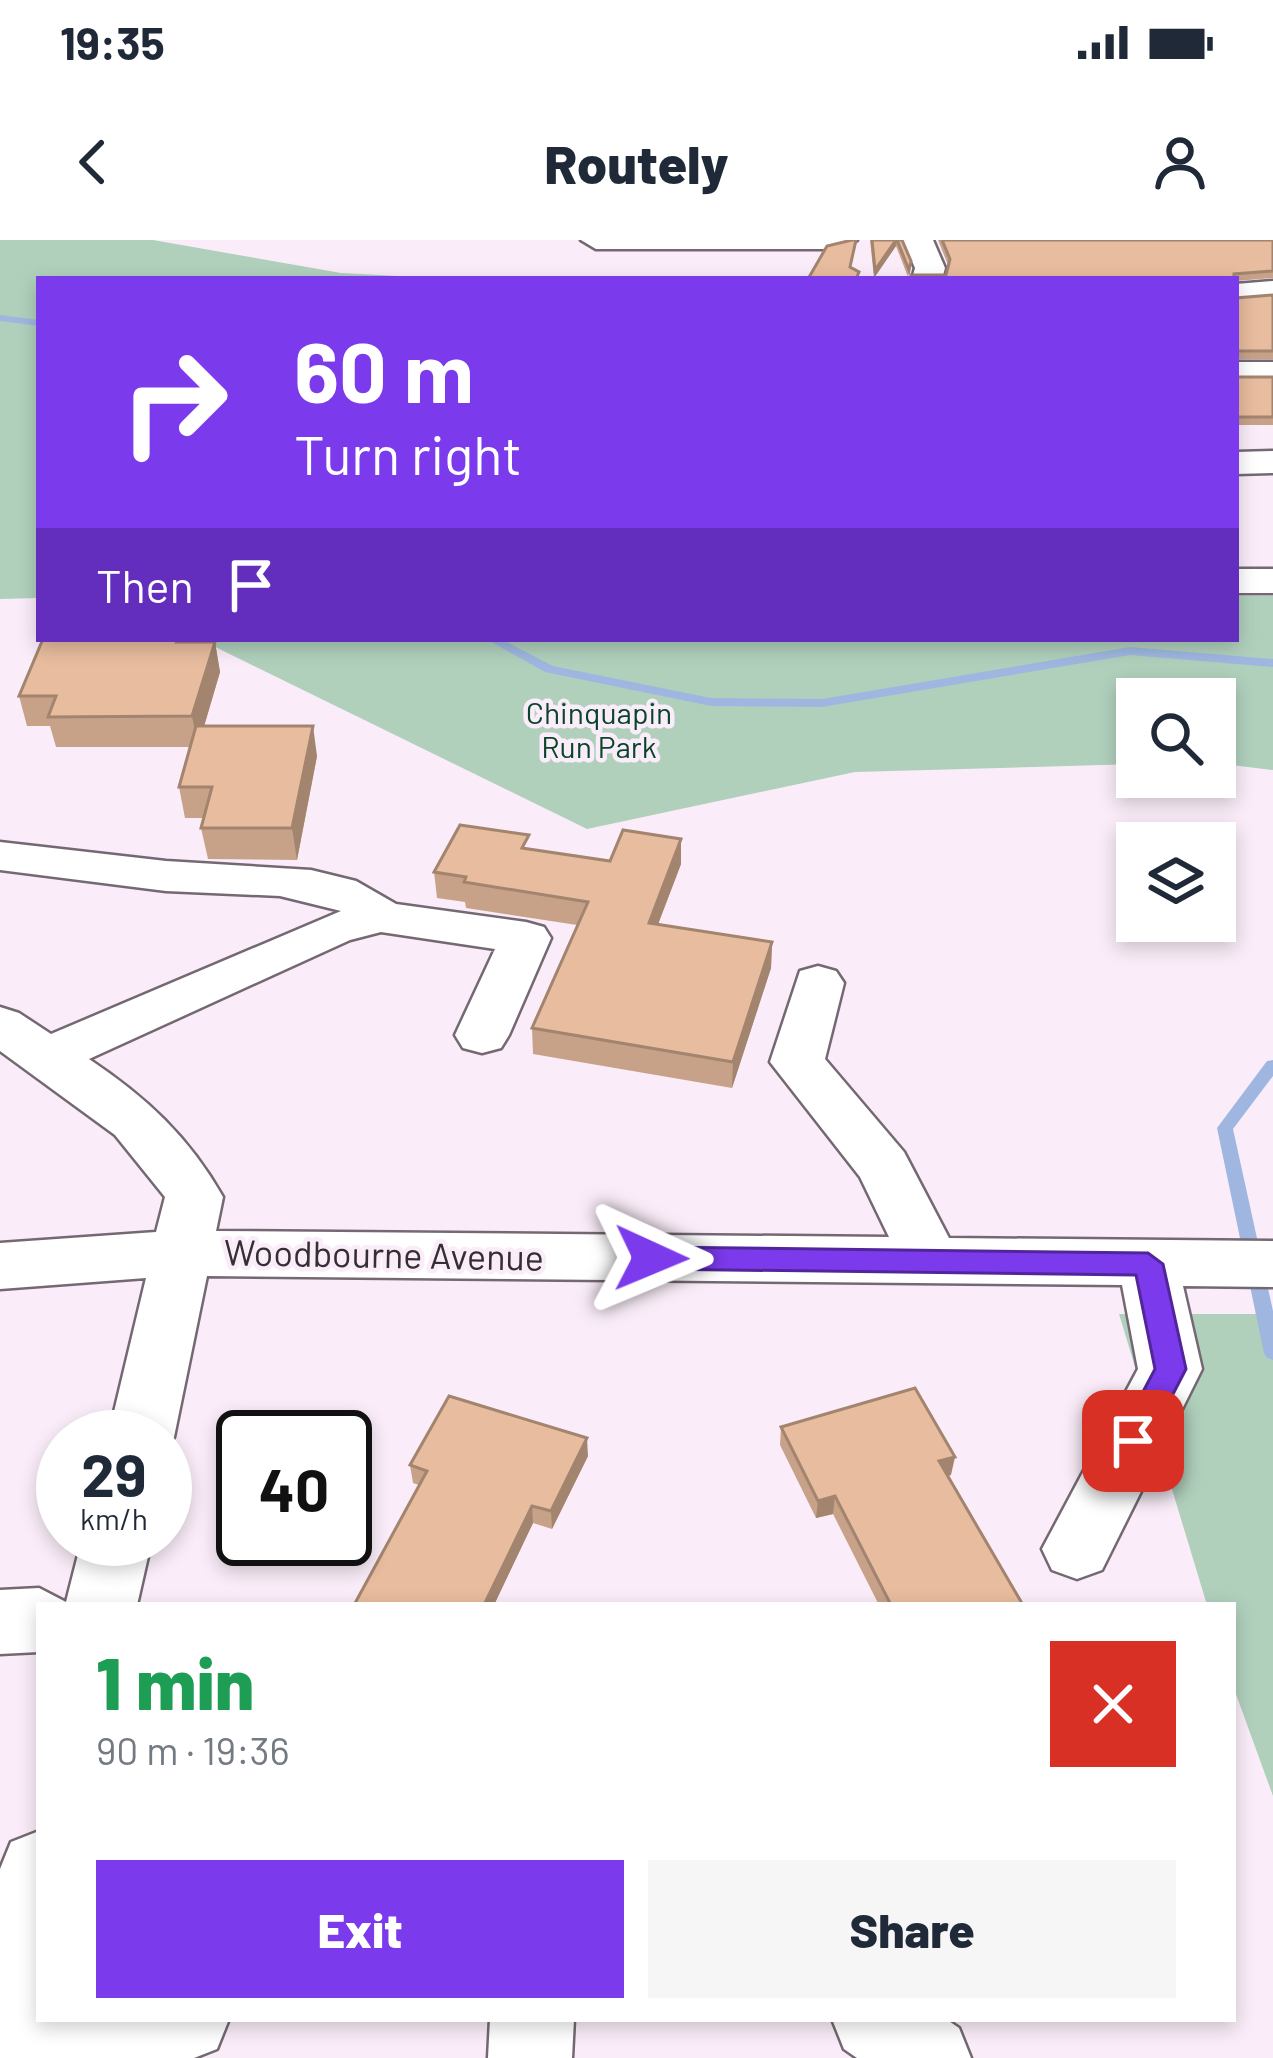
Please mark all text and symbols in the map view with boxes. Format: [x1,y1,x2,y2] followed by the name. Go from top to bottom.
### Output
[60,15,165,69] text: 19:35
[60,129,126,195] icon: back
[1147,129,1213,195] icon: person
[544,130,729,195] text: Routely
[294,319,474,420] text: 60 m
[96,324,252,480] icon: right
[294,421,522,486] text: Turn right
[218,552,284,618] icon: arrive
[96,558,194,612] text: Then
[1116,678,1236,942] map controls
[1116,678,1236,798] button: search
[526,694,672,764] park label: Chinquapin Run Park
[1116,822,1236,942] button: layers
[588,1195,714,1321] position arrow
[224,1229,544,1278] street label: Woodbourne Avenue
[1082,1390,1184,1492] pin
[1100,1408,1166,1474] icon: arrive
[216,1410,372,1566] speed limit sign: 40
[81,1437,147,1509] text: 29
[80,1500,148,1536] text: km/h
[96,1638,254,1724] text: 1 min
[1050,1641,1176,1767] button: close
[96,1726,290,1773] text: 90 m · 19:36
[96,1860,624,1998] button: Exit
[648,1860,1176,1998] button: Share

